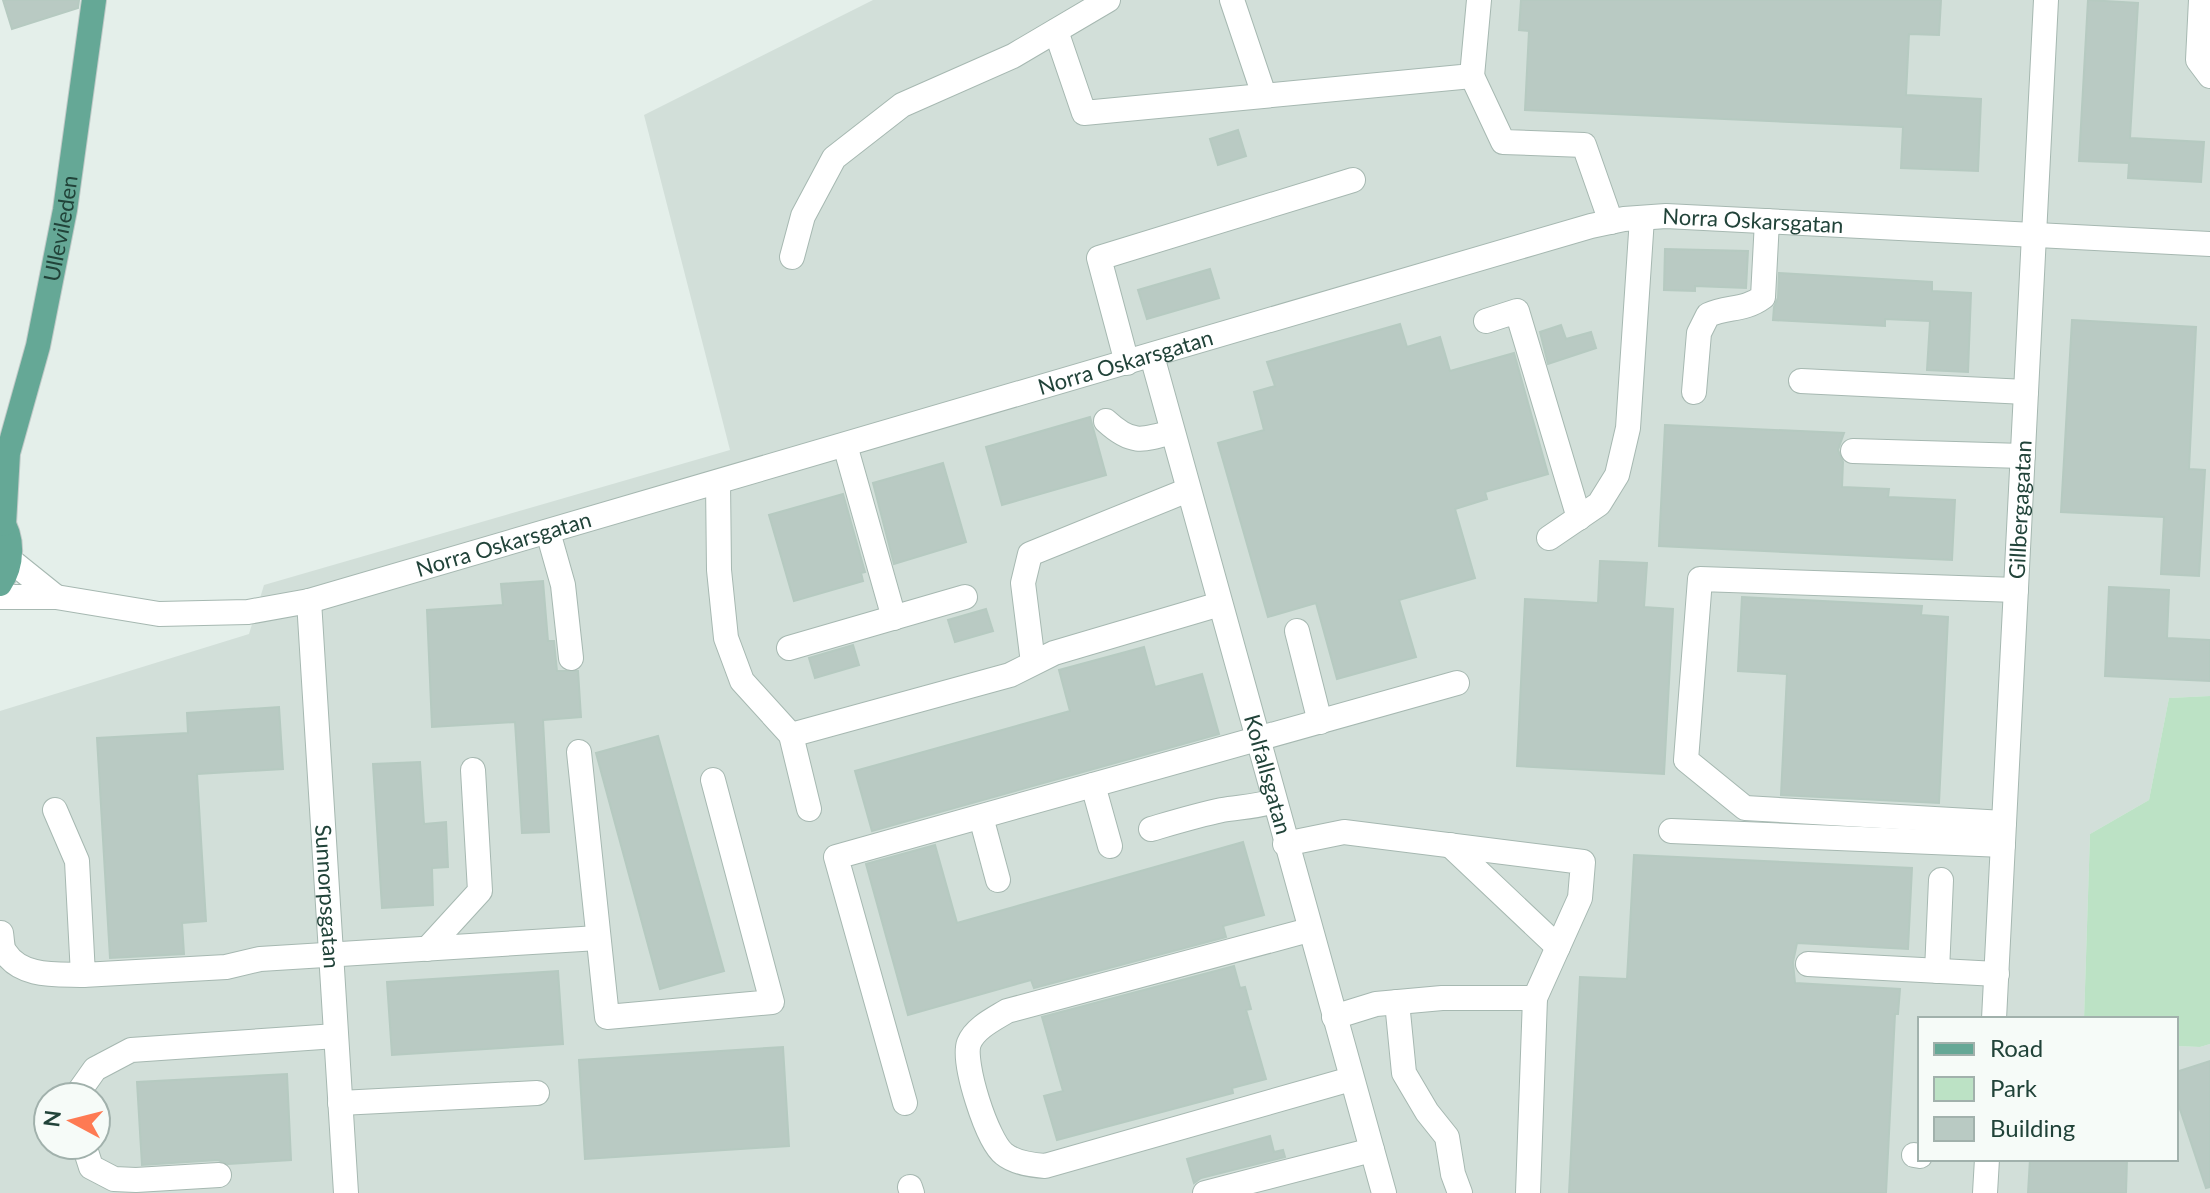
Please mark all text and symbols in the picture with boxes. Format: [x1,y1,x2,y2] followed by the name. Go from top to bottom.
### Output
[37,174,83,284] street label: Ullevileden
[1662,202,1844,238] street label: Norra Oskarsgatan
[1034,323,1216,400] street label: Norra Oskarsgatan
[2002,439,2037,580] street label: Gillbergagatan
[413,505,594,582] street label: Norra Oskarsgatan
[1239,711,1298,837] street label: Kolfallsgatan
[310,824,346,969] street label: Sunnorpsgatan
[1918,1017,2178,1161] legend
[1990,1033,2043,1062] text: Road
[1990,1073,2038,1102] text: Park
[32,1081,112,1161] north arrow
[37,1108,66,1129] text: N
[1990,1113,2075,1142] text: Building

